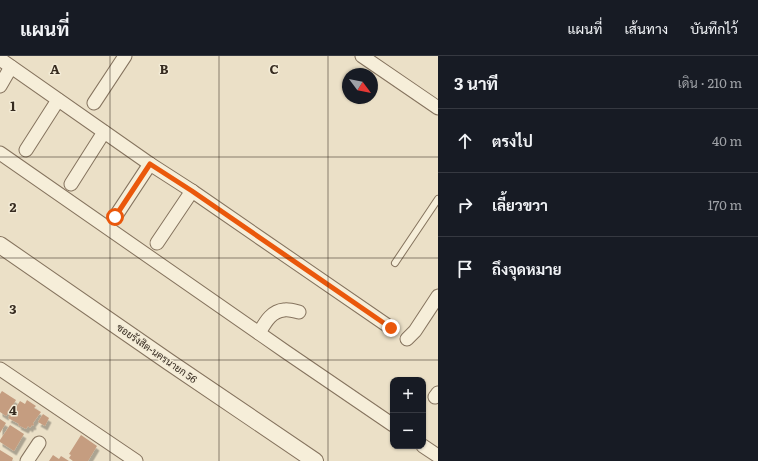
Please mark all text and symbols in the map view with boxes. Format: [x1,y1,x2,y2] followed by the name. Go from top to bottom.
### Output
[20,14,69,42] text: แผนที่
[567,18,602,38] text: แผนที่
[624,18,668,38] text: เส้นทาง
[690,18,738,38] text: บันทึกไว้
[50,59,60,78] text: A
[160,59,169,78] text: B
[269,59,279,78] text: C
[342,68,378,104] north arrow
[454,70,498,95] text: 3 นาที
[678,73,742,92] text: เดิน · 210 m
[10,96,16,115] text: 1
[492,129,533,152] text: ตรงไป
[454,130,476,152] icon: ahead
[712,131,742,150] text: 40 m
[492,193,548,216] text: เลี้ยวขวา
[454,194,476,216] icon: right
[708,195,742,214] text: 170 m
[10,197,17,216] text: 2
[106,208,124,226] route start
[492,257,562,280] text: ถึงจุดหมาย
[454,258,476,280] icon: arrive
[9,299,17,318] text: 3
[114,319,201,386] street label: ซอยรังสิต-นครนายก 56
[382,319,400,337] route end
[390,377,426,449] map controls
[390,377,426,413] button: +
[9,400,17,419] text: 4
[390,413,426,449] button: −

